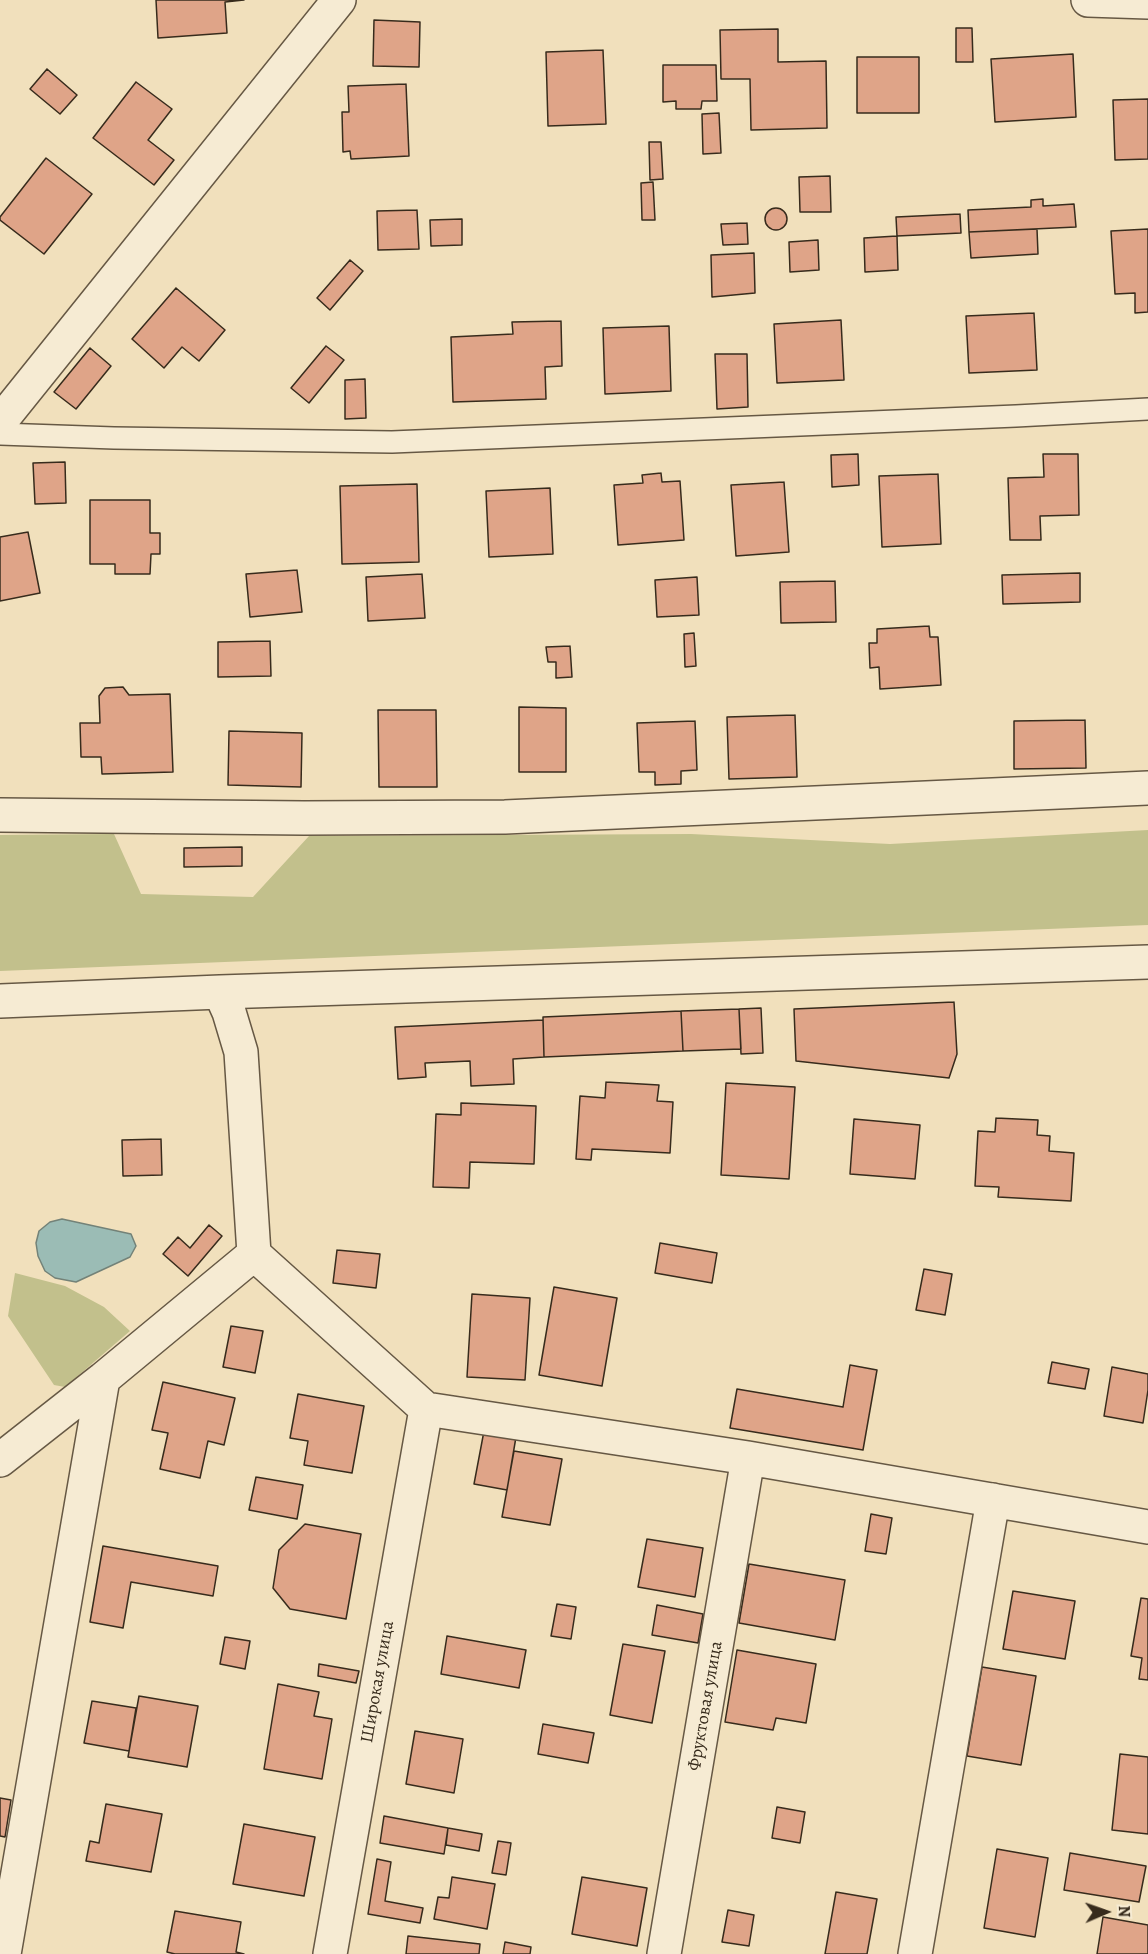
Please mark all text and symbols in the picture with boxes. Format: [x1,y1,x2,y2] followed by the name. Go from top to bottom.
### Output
[357,1619,399,1745] street label: Широкая улица
[684,1639,728,1773] street label: Фруктовая улица
[1076,1882,1136,1942] north arrow
[1113,1905,1135,1918] text: N

